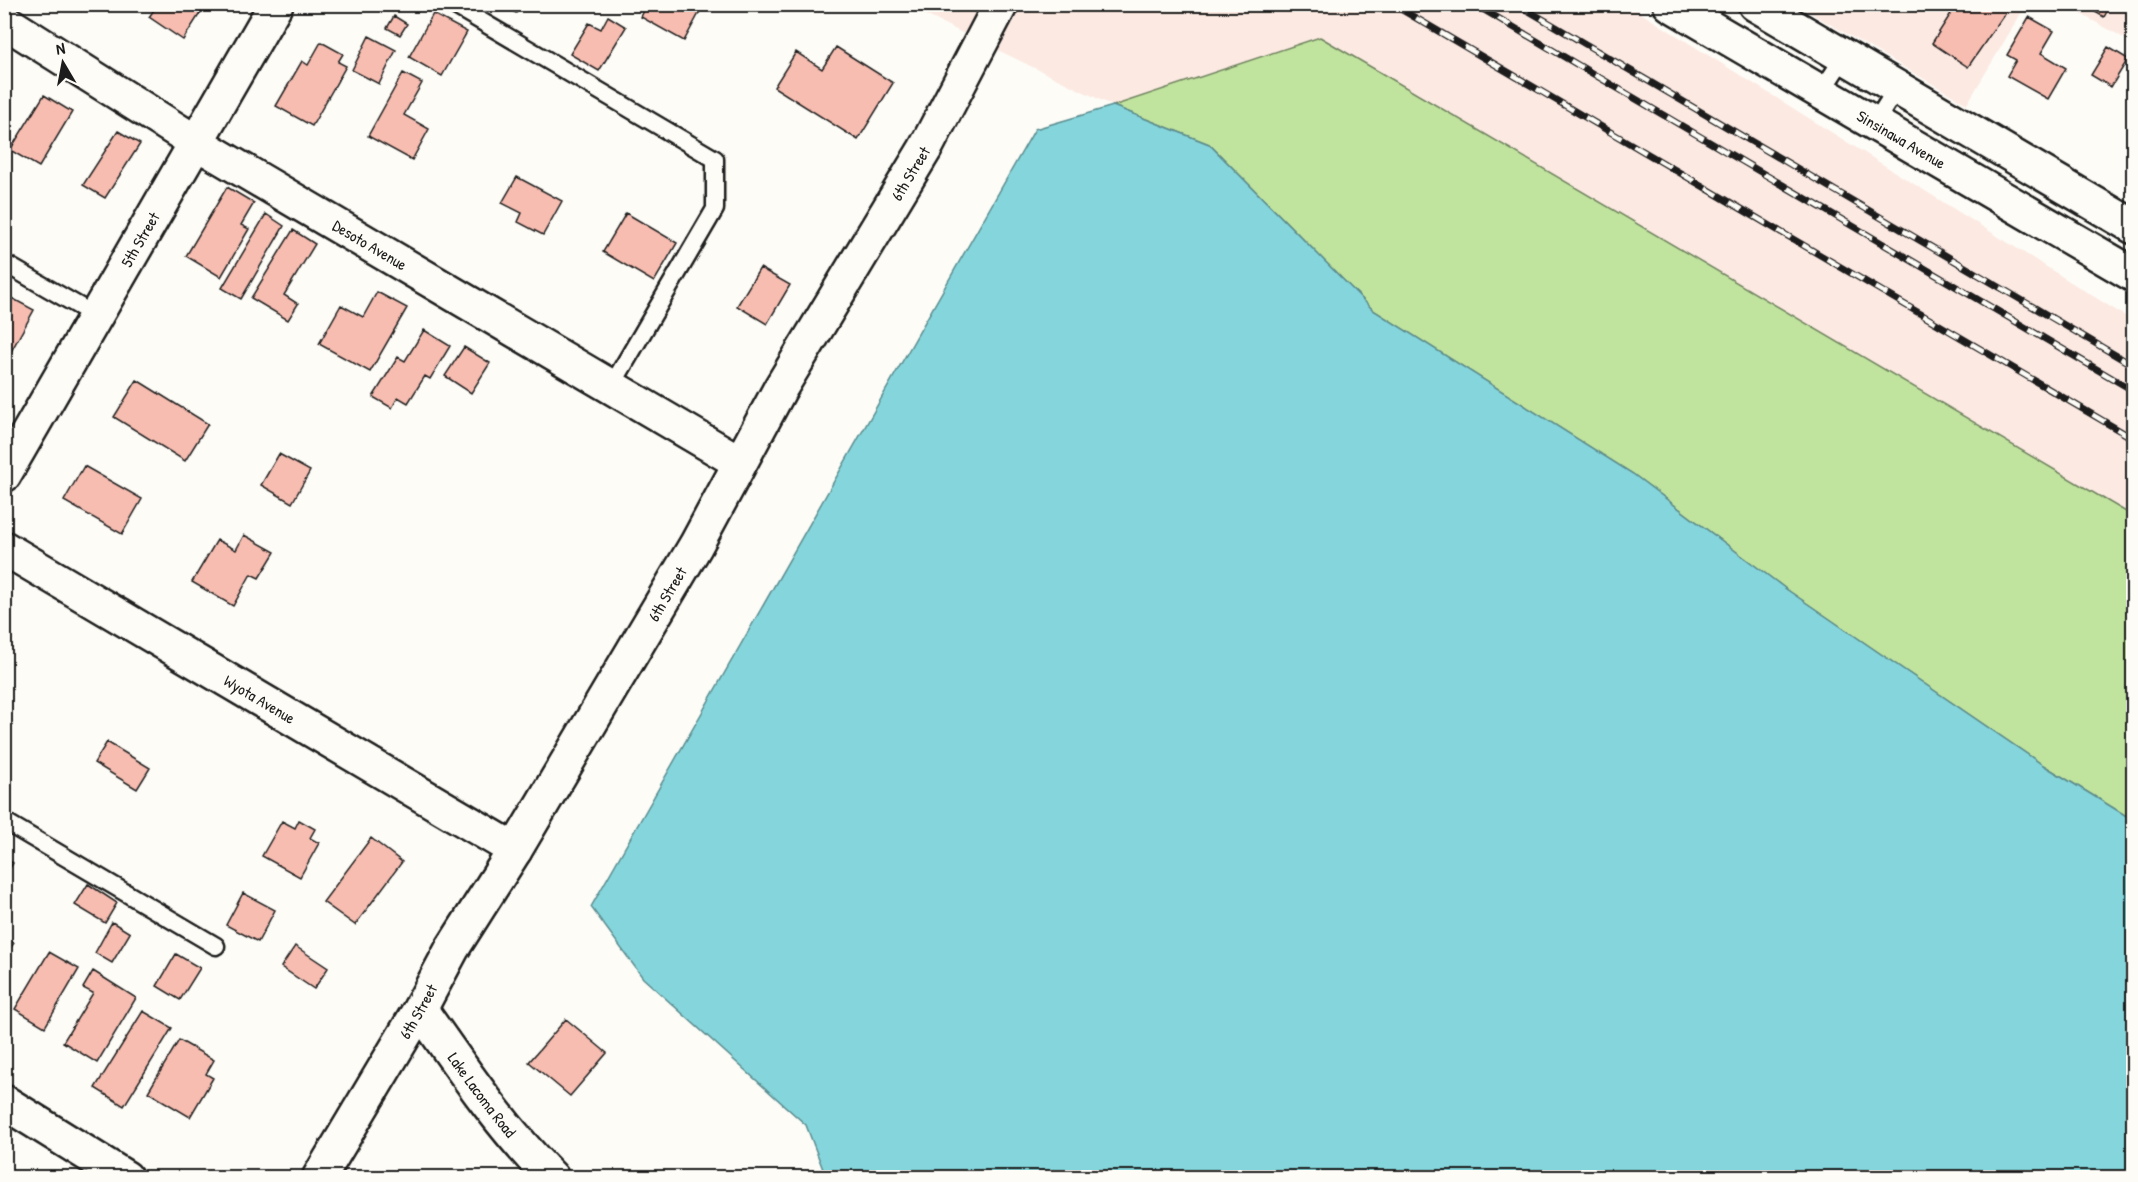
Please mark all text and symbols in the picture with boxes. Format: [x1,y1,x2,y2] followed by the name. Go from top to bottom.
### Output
[33,33,93,93] north arrow
[54,37,67,60] text: N
[1853,105,1950,174] street label: Sinsinawa Avenue
[885,142,935,205] street label: 6th Street
[115,208,165,271] street label: 5th Street
[329,214,412,276] street label: Desoto Avenue
[642,562,692,625] street label: 6th Street
[220,669,300,729] street label: Wyota Avenue
[394,980,443,1043] street label: 6th Street
[443,1048,521,1142] street label: Lake Lacoma Road

